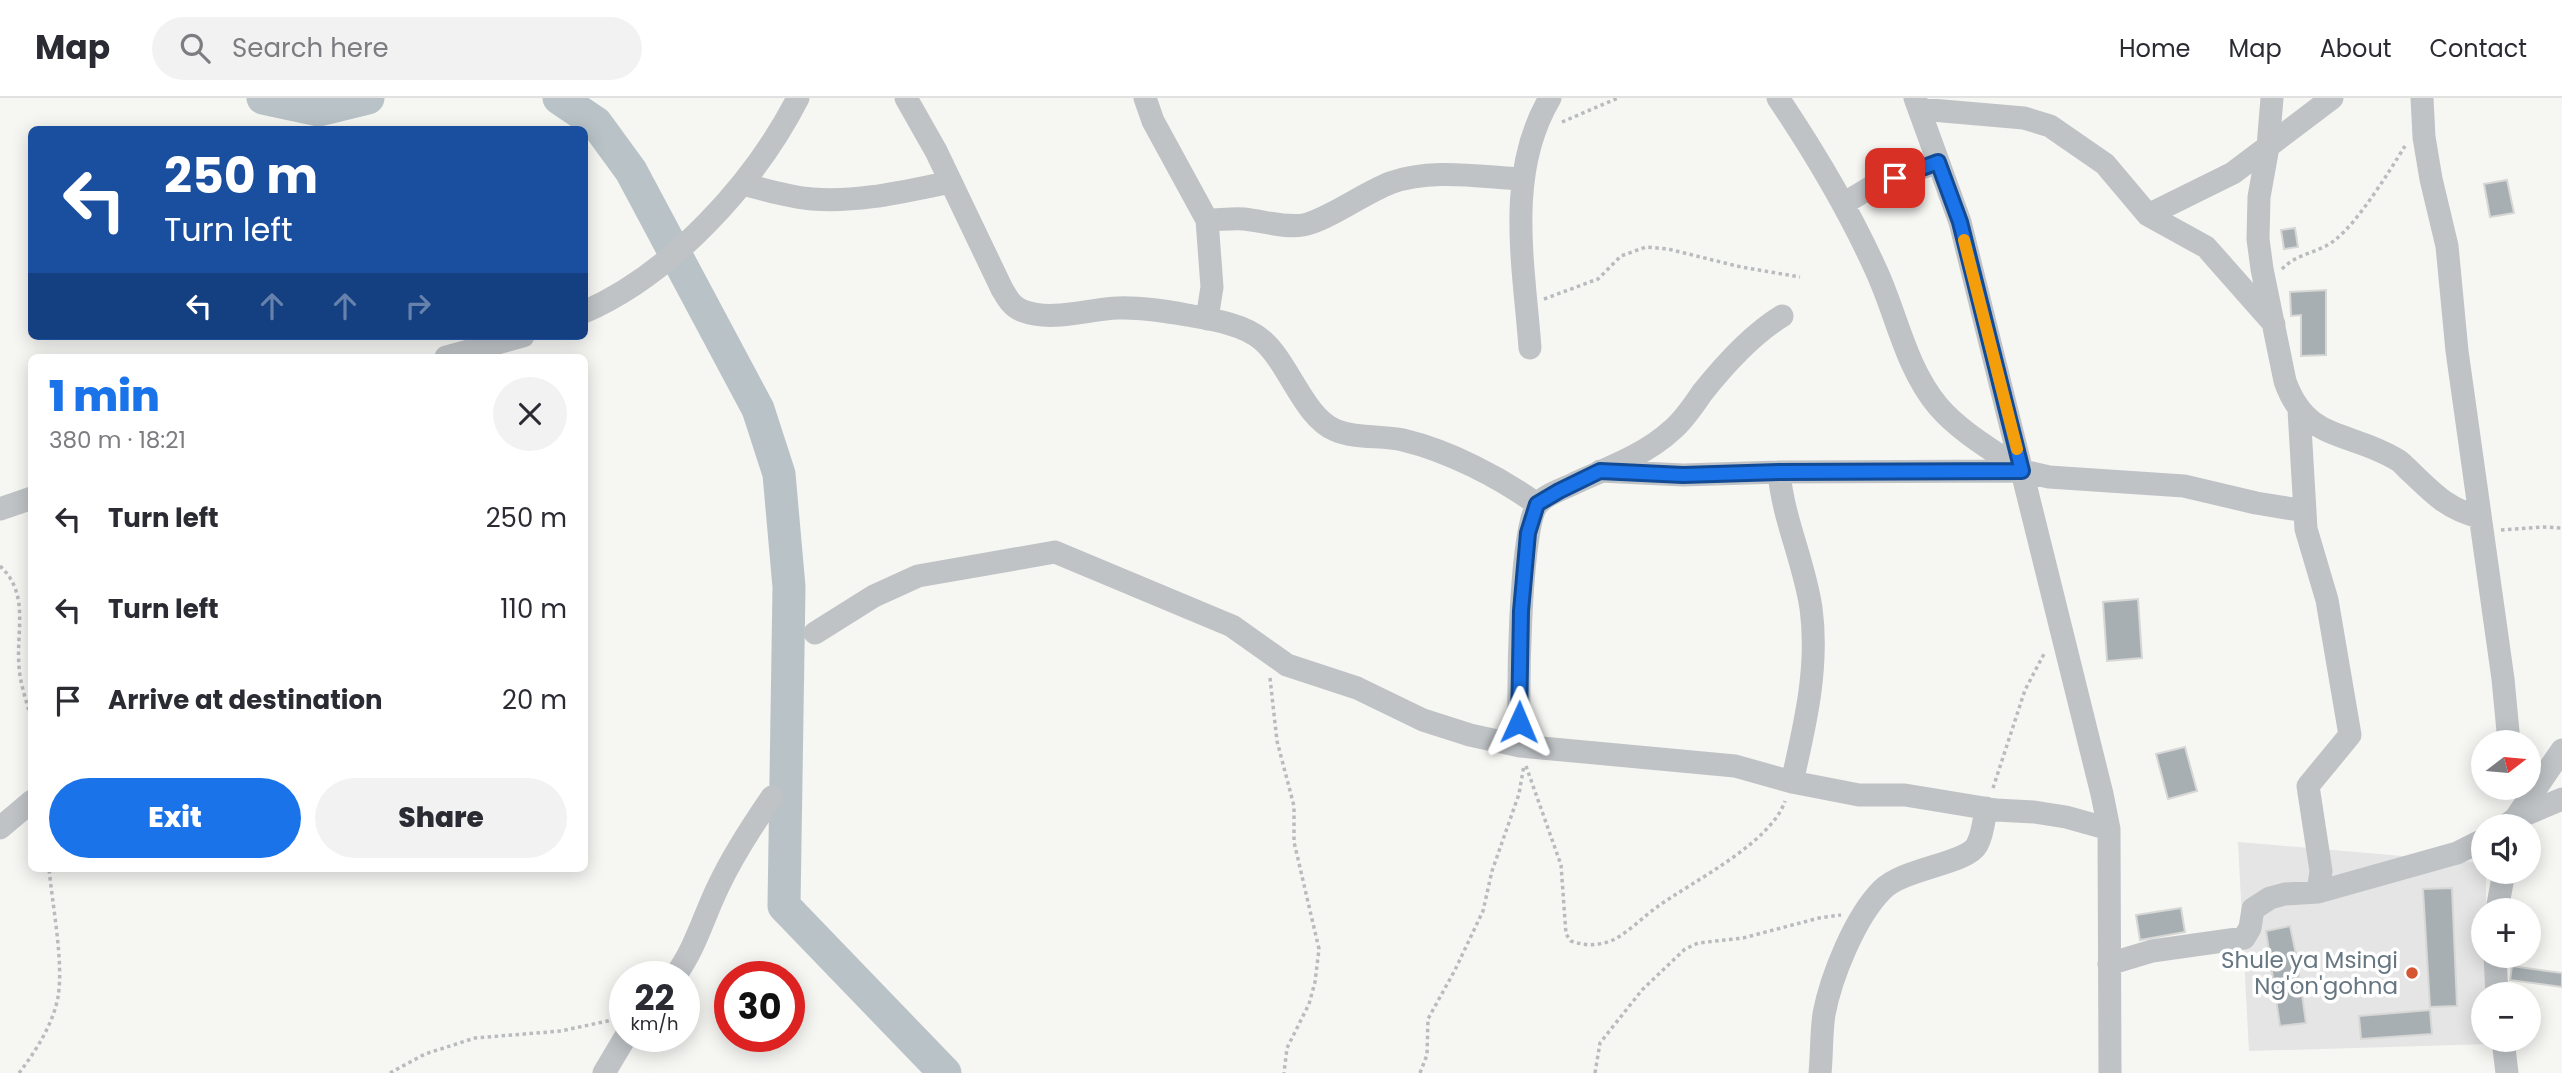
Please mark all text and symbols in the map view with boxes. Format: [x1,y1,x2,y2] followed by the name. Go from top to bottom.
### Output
[152,17,642,80] search box
[35,24,110,71] text: Map
[176,29,214,67] icon: search
[232,30,389,66] text: Search here
[2119,32,2191,65] text: Home
[2229,32,2282,65] text: Map
[2320,32,2391,65] text: About
[2429,32,2527,65] text: Contact
[164,142,318,210] text: 250 m
[1865,148,1925,208] pin
[49,154,140,245] icon: left
[1876,159,1914,197] icon: arrive
[164,207,293,252] text: Turn left
[180,287,218,325] icon: left
[253,287,291,325] icon: ahead
[326,287,364,325] icon: ahead
[399,287,437,325] icon: right
[49,367,160,426] text: 1 min
[493,377,567,451] button: close
[49,424,186,456] text: 380 m · 18:21
[49,500,87,538] icon: left
[108,500,219,536] text: Turn left
[486,500,567,536] text: 250 m
[49,591,87,629] icon: left
[108,591,219,627] text: Turn left
[500,591,567,627] text: 110 m
[49,682,87,720] icon: arrive
[108,682,383,718] text: Arrive at destination
[502,682,567,718] text: 20 m
[1482,685,1556,759] position arrow
[2471,730,2541,800] north arrow
[2471,730,2541,1052] map controls
[49,778,301,858] button: Exit
[315,778,567,858] button: Share
[2471,814,2541,884] button: sound
[2471,898,2541,968] button: +
[2221,944,2398,1002] place label: Shule ya Msingi Ng'on'gohna
[714,961,805,1052] speed limit sign: 30
[2404,965,2420,981] marker: Shule ya Msingi Ng'on'gohna
[635,973,674,1022] text: 22
[2471,982,2541,1052] button: −
[631,1011,678,1036] text: km/h

